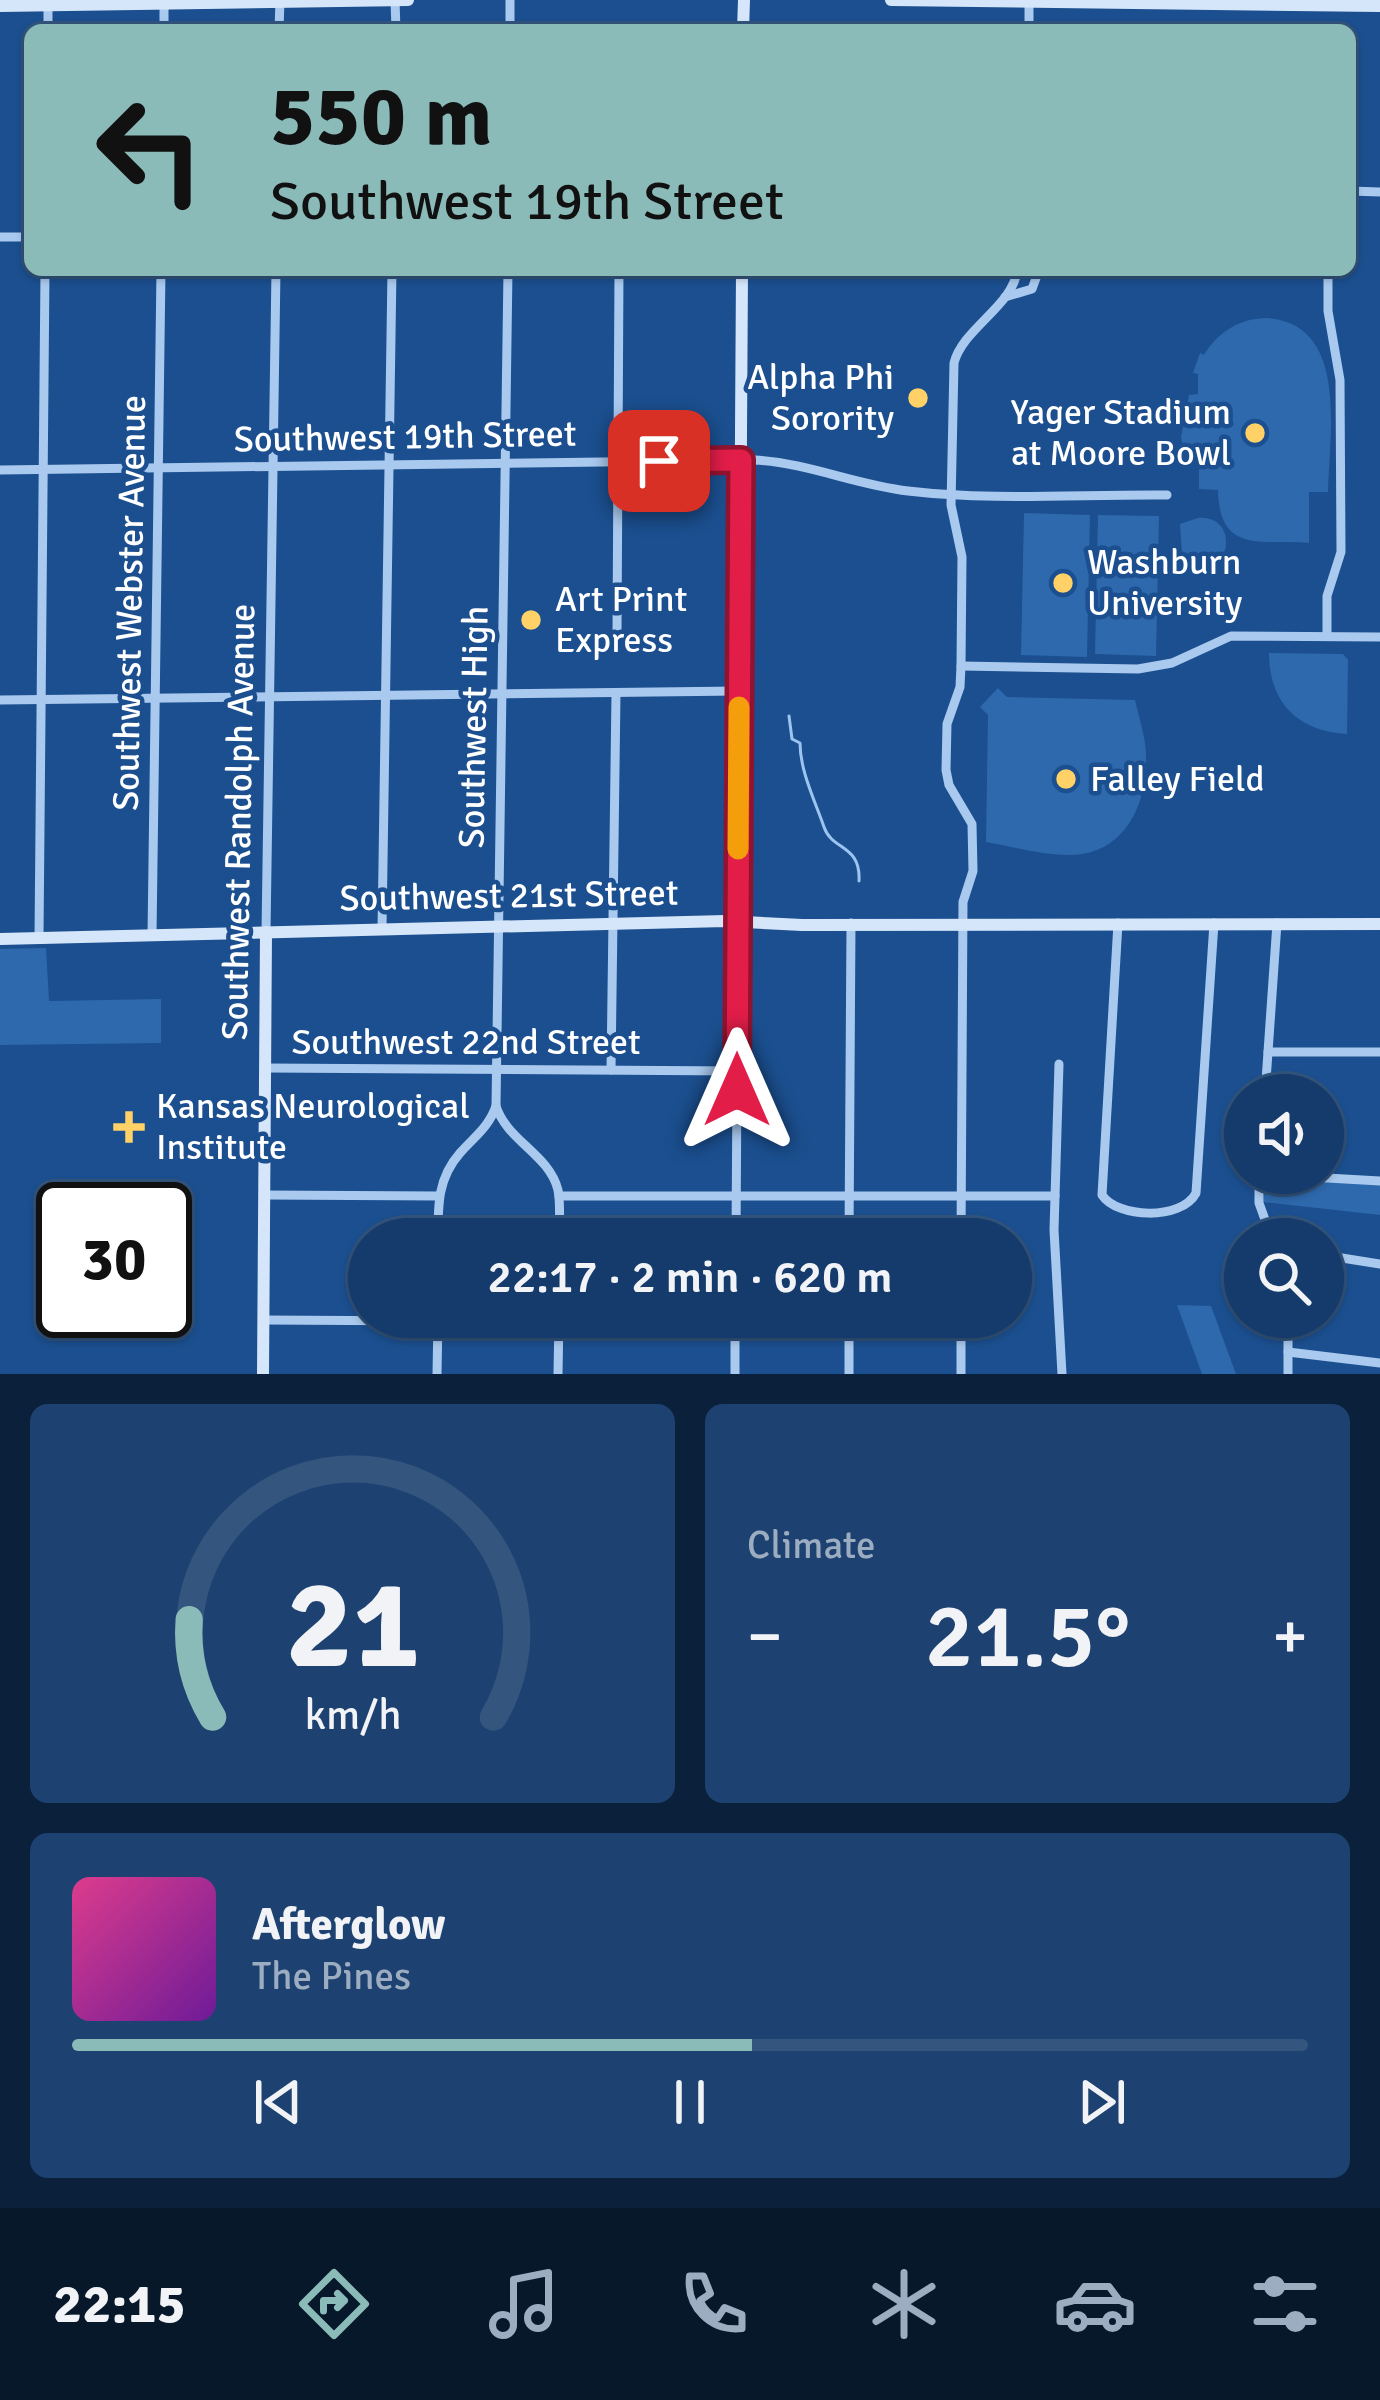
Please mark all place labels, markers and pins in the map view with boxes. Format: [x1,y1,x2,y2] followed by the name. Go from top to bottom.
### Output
[747,355,894,441] place label: Alpha Phi Sorority
[905,385,931,411] marker: Alpha Phi Sorority
[1010,390,1231,476] place label: Yager Stadium at Moore Bowl
[608,410,710,512] pin
[1242,420,1268,446] marker: Yager Stadium at Moore Bowl
[1087,540,1242,626] place label: Washburn University
[1050,570,1076,596] marker: Washburn University
[555,577,687,663] place label: Art Print Express
[518,607,544,633] marker: Art Print Express
[1090,757,1265,802] place label: Falley Field
[1053,766,1079,792] marker: Falley Field
[156,1084,470,1170] place label: Kansas Neurological Institute
[113,1111,145,1143] marker: Kansas Neurological Institute

